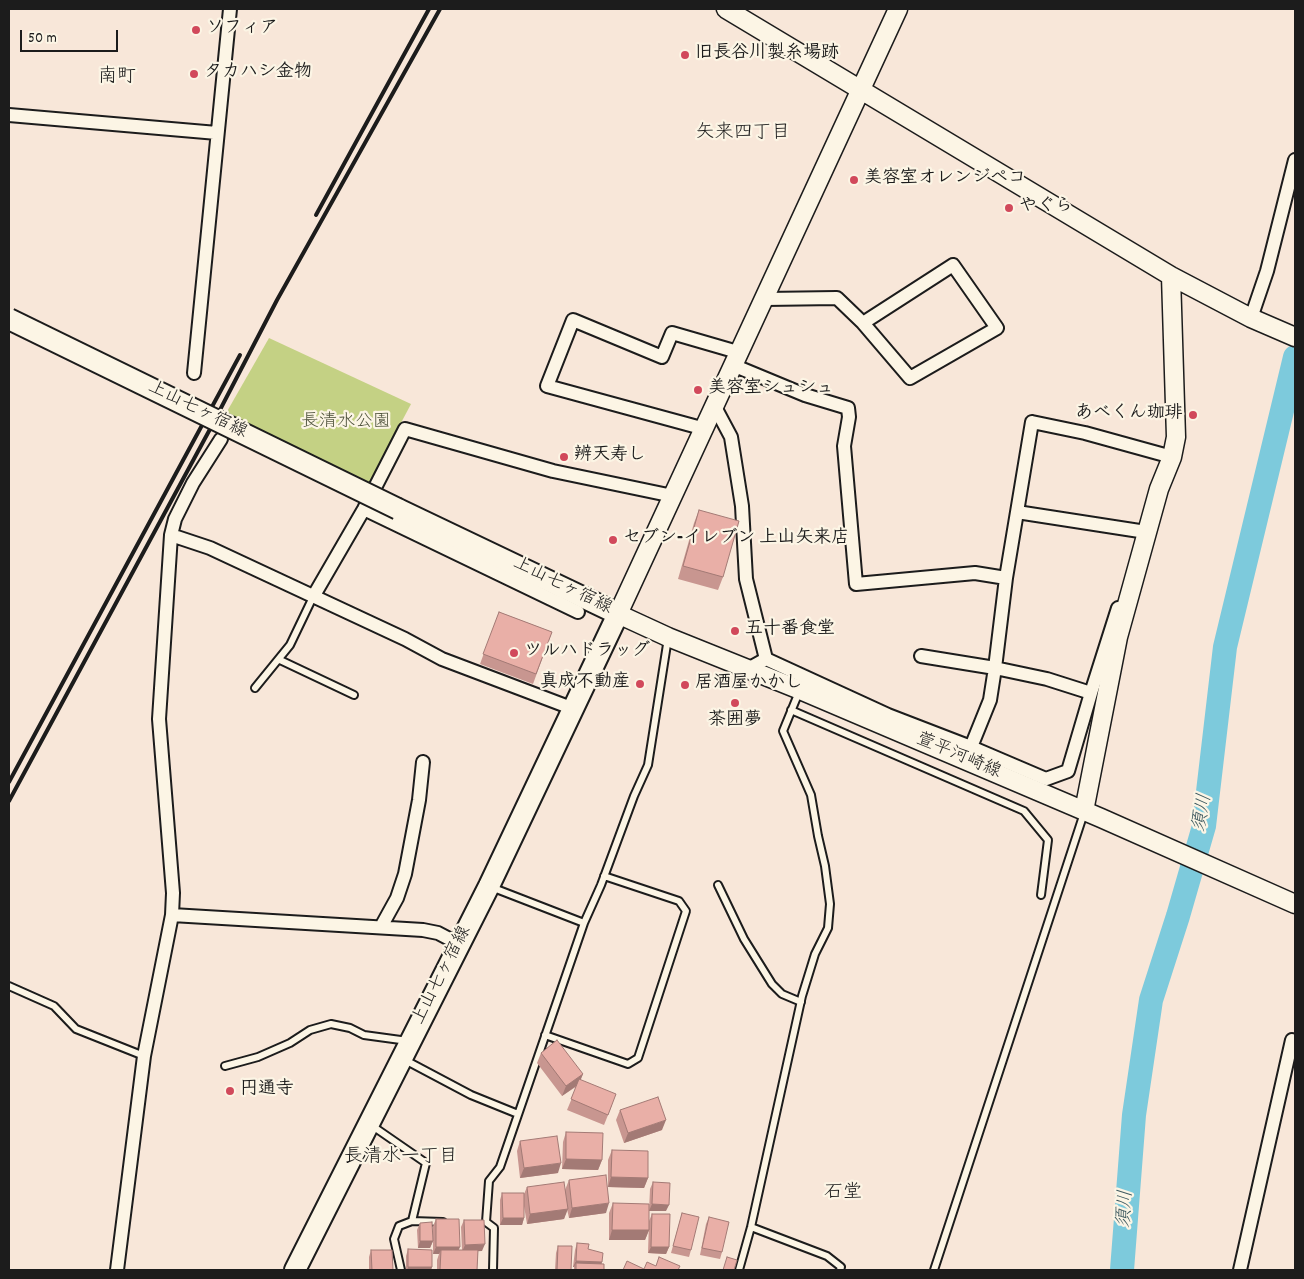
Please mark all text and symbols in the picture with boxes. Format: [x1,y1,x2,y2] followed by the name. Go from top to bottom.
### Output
[206,19,278,41] place label: ソフィア
[22,20,120,52] scale bar
[190,24,202,36] marker: ソフィア
[28,28,57,50] text: 50 m
[695,44,839,66] place label: 旧長谷川製糸場跡
[679,49,691,61] marker: 旧長谷川製糸場跡
[204,63,312,85] place label: タカハシ金物
[98,67,136,89] district label: 南町
[188,68,200,80] marker: タカハシ金物
[696,123,790,145] district label: 矢来四丁目
[864,169,1026,191] place label: 美容室オレンジペコ
[848,174,860,186] marker: 美容室オレンジペコ
[1019,197,1073,219] place label: やぐら
[1003,202,1015,214] marker: やぐら
[144,378,250,444] street label: 上山七ヶ宿線
[708,379,834,401] place label: 美容室シュシュ
[692,384,704,396] marker: 美容室シュシュ
[1075,404,1183,426] place label: あべくん珈琲
[1187,409,1199,421] marker: あべくん珈琲
[301,413,391,435] park label: 長清水公園
[574,446,646,468] place label: 辨天寿し
[558,451,570,463] marker: 辨天寿し
[623,529,849,551] place label: セブン-イレブン 上山矢来店
[607,534,619,546] marker: セブン-イレブン 上山矢来店
[509,554,615,620] street label: 上山七ヶ宿線
[745,620,835,642] place label: 五十番食堂
[729,625,741,637] marker: 五十番食堂
[524,642,650,664] place label: ツルハドラッグ
[508,647,520,659] marker: ツルハドラッグ
[540,673,630,695] place label: 真成不動産
[695,674,803,696] place label: 居酒屋かかし
[634,678,646,690] marker: 真成不動産
[679,679,691,691] marker: 居酒屋かかし
[729,697,741,709] marker: 茶囲夢
[708,711,762,733] place label: 茶囲夢
[912,729,1004,785] street label: 萱平河崎線
[1189,792,1219,834] water label: 須川
[409,923,477,1029] street label: 上山七ヶ宿線
[240,1080,294,1102] place label: 円通寺
[224,1085,236,1097] marker: 円通寺
[344,1147,458,1169] district label: 長清水一丁目
[824,1183,862,1205] district label: 石堂
[1114,1189,1140,1229] water label: 須川

